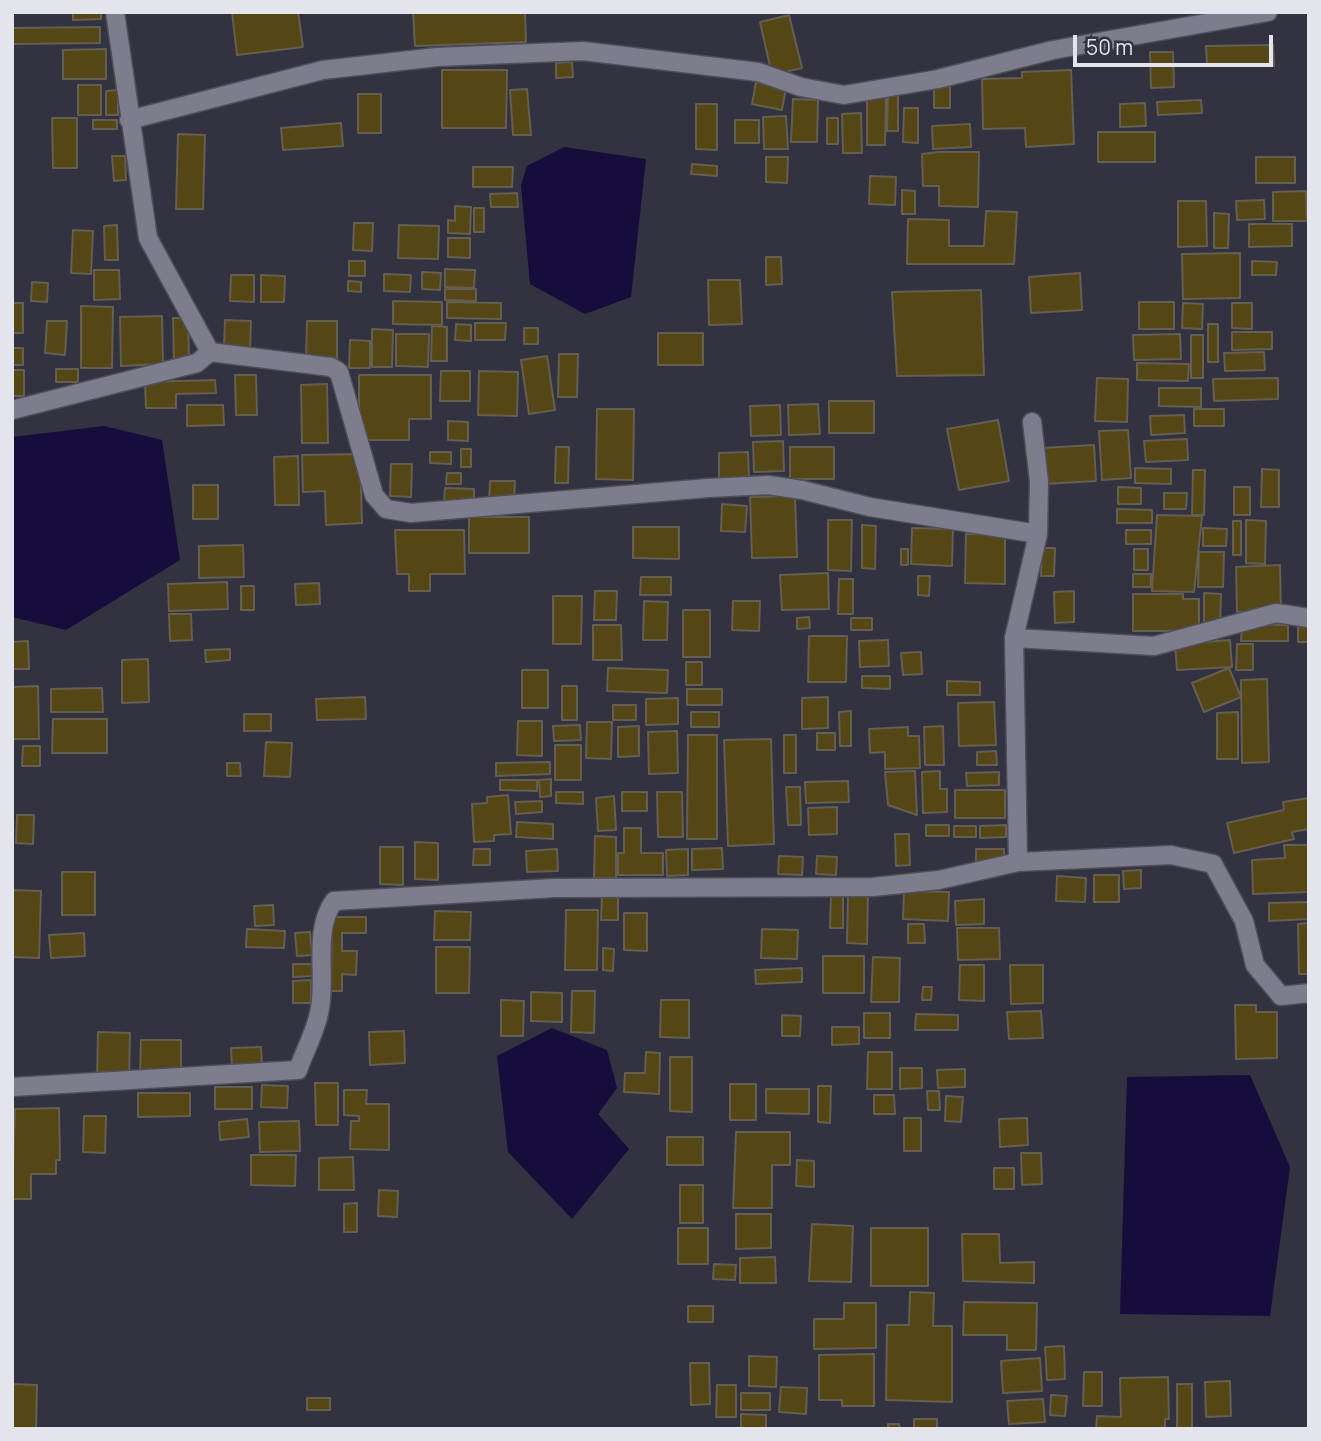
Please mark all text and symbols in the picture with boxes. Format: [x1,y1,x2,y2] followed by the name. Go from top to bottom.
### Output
[1076,21,1276,65] scale bar
[1086,33,1133,61] text: 50 m

